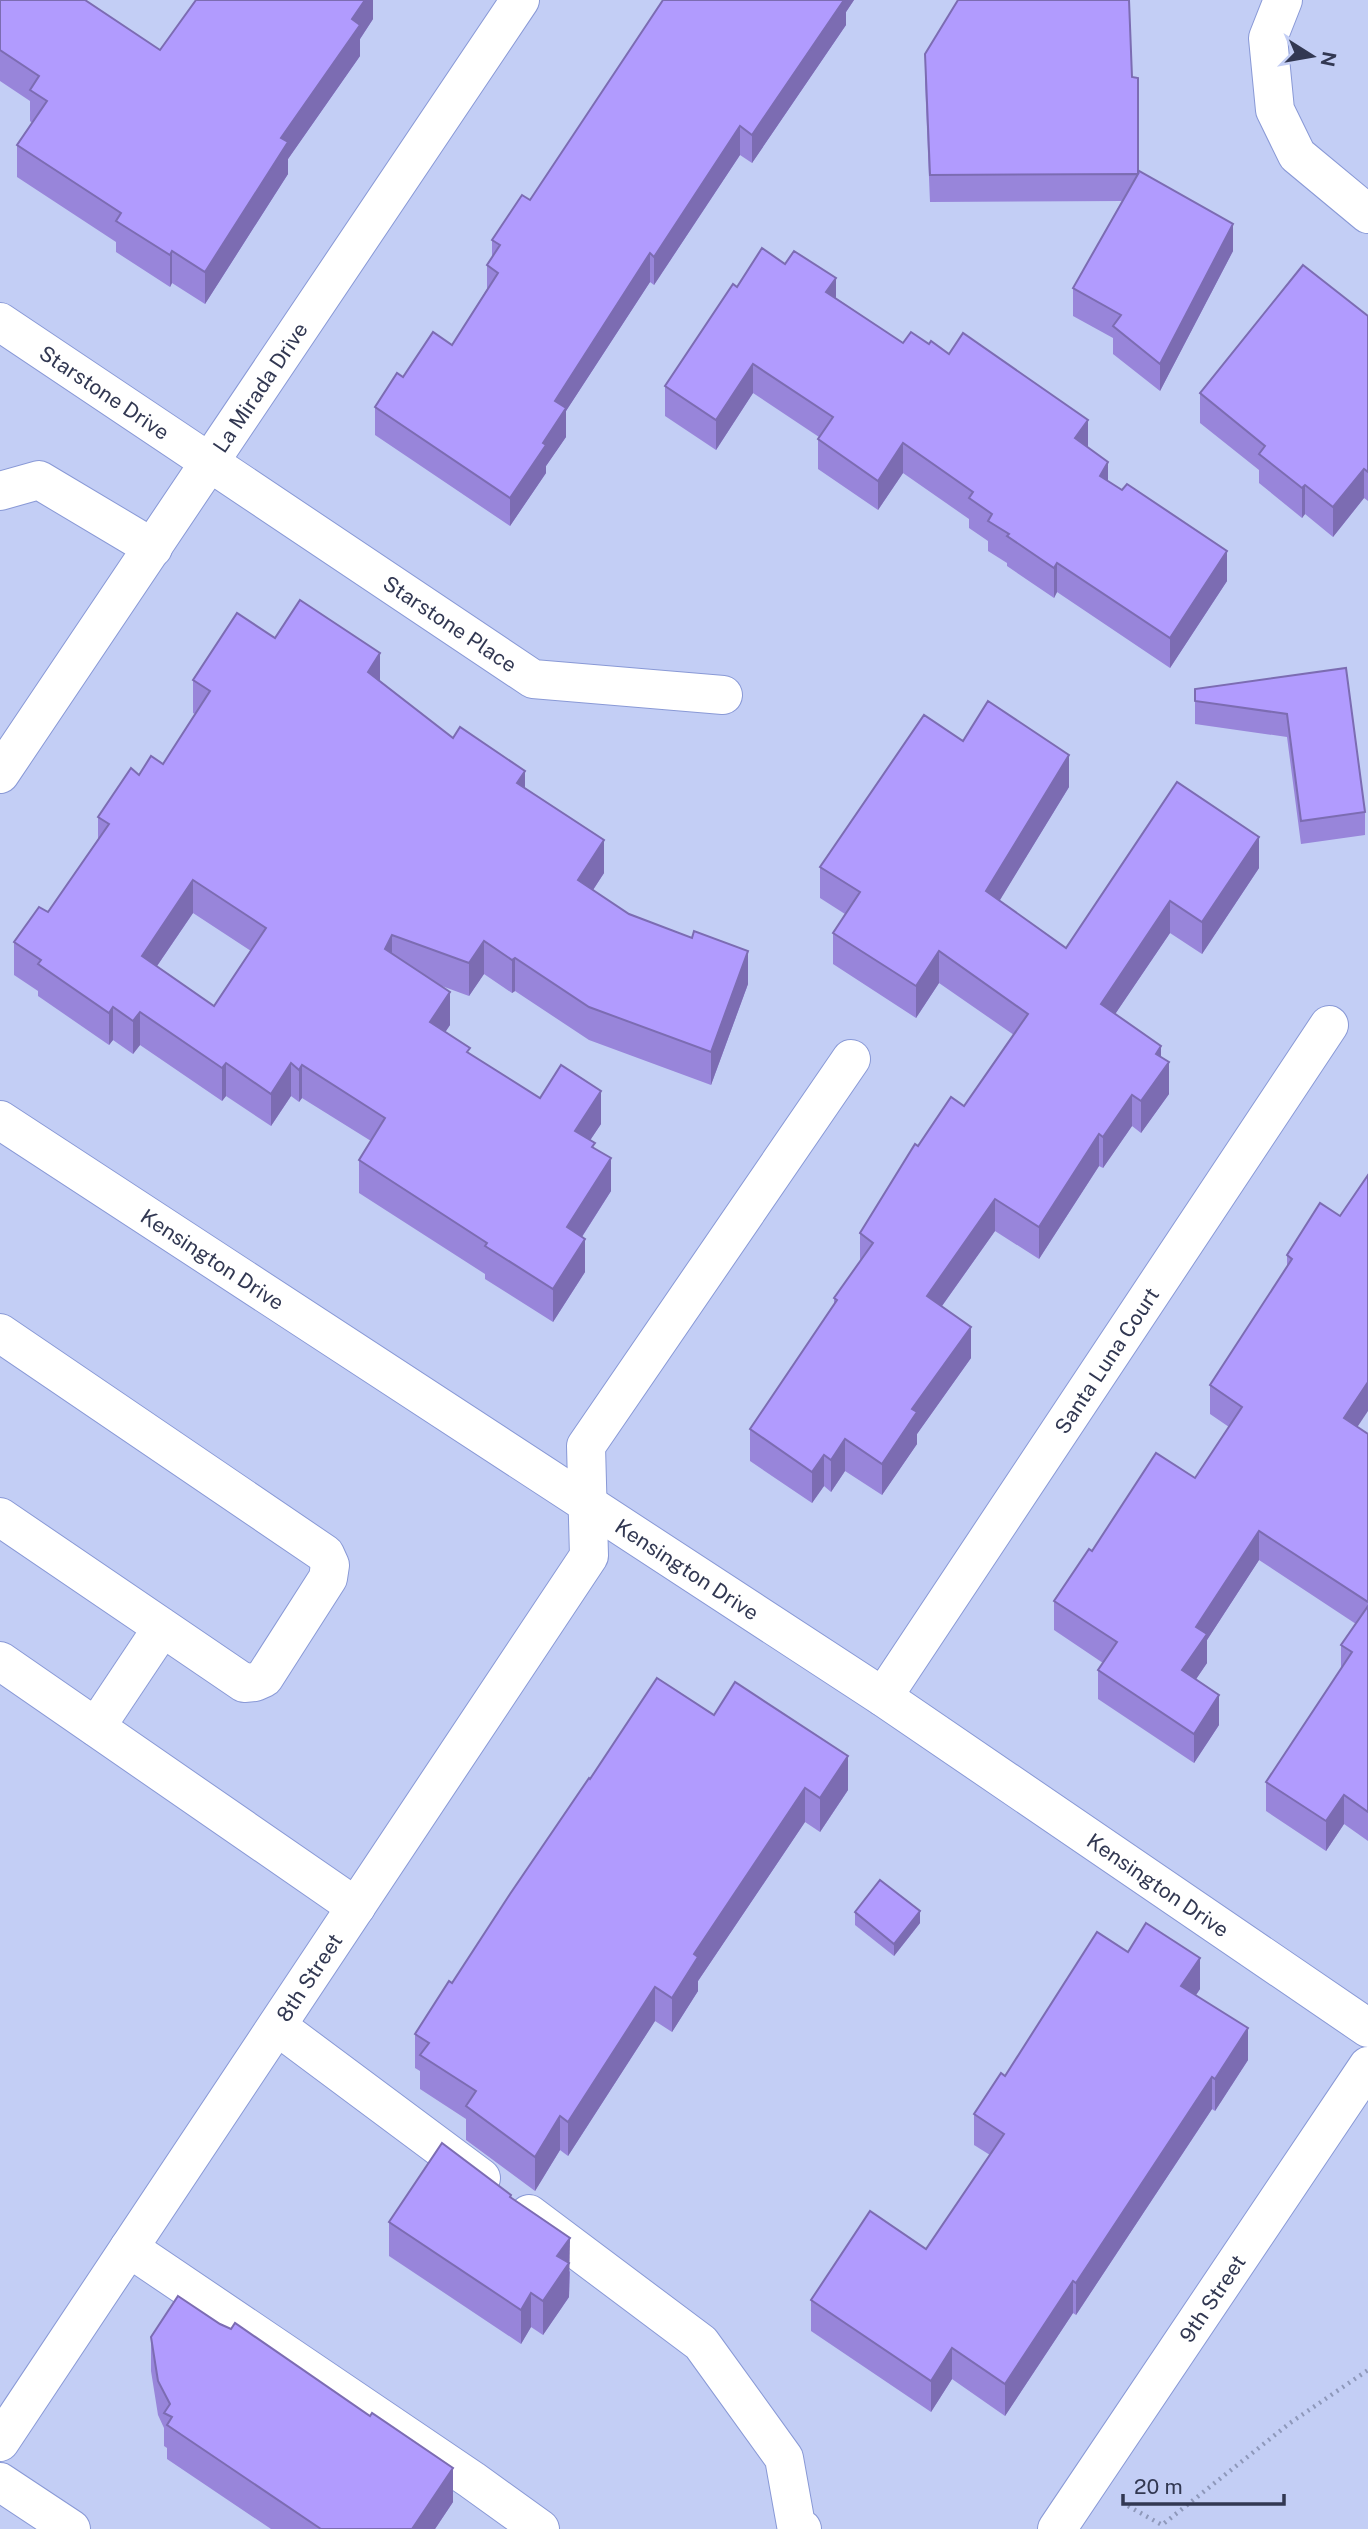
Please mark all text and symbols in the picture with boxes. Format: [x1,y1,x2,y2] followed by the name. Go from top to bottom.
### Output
[1277,21,1347,91] north arrow
[1316,50,1341,69] text: N
[207,317,312,457] street label: La Mirada Drive
[35,340,174,445] street label: Starstone Drive
[379,570,522,677] street label: Starstone Place
[136,1203,289,1315] street label: Kensington Drive
[1049,1283,1164,1438] street label: Santa Luna Court
[611,1513,764,1625] street label: Kensington Drive
[1083,1828,1234,1942] street label: Kensington Drive
[271,1929,347,2026] street label: 8th Street
[1174,2250,1250,2347] street label: 9th Street
[1123,2462,1284,2506] scale bar
[1134,2474,1183,2499] text: 20 m

